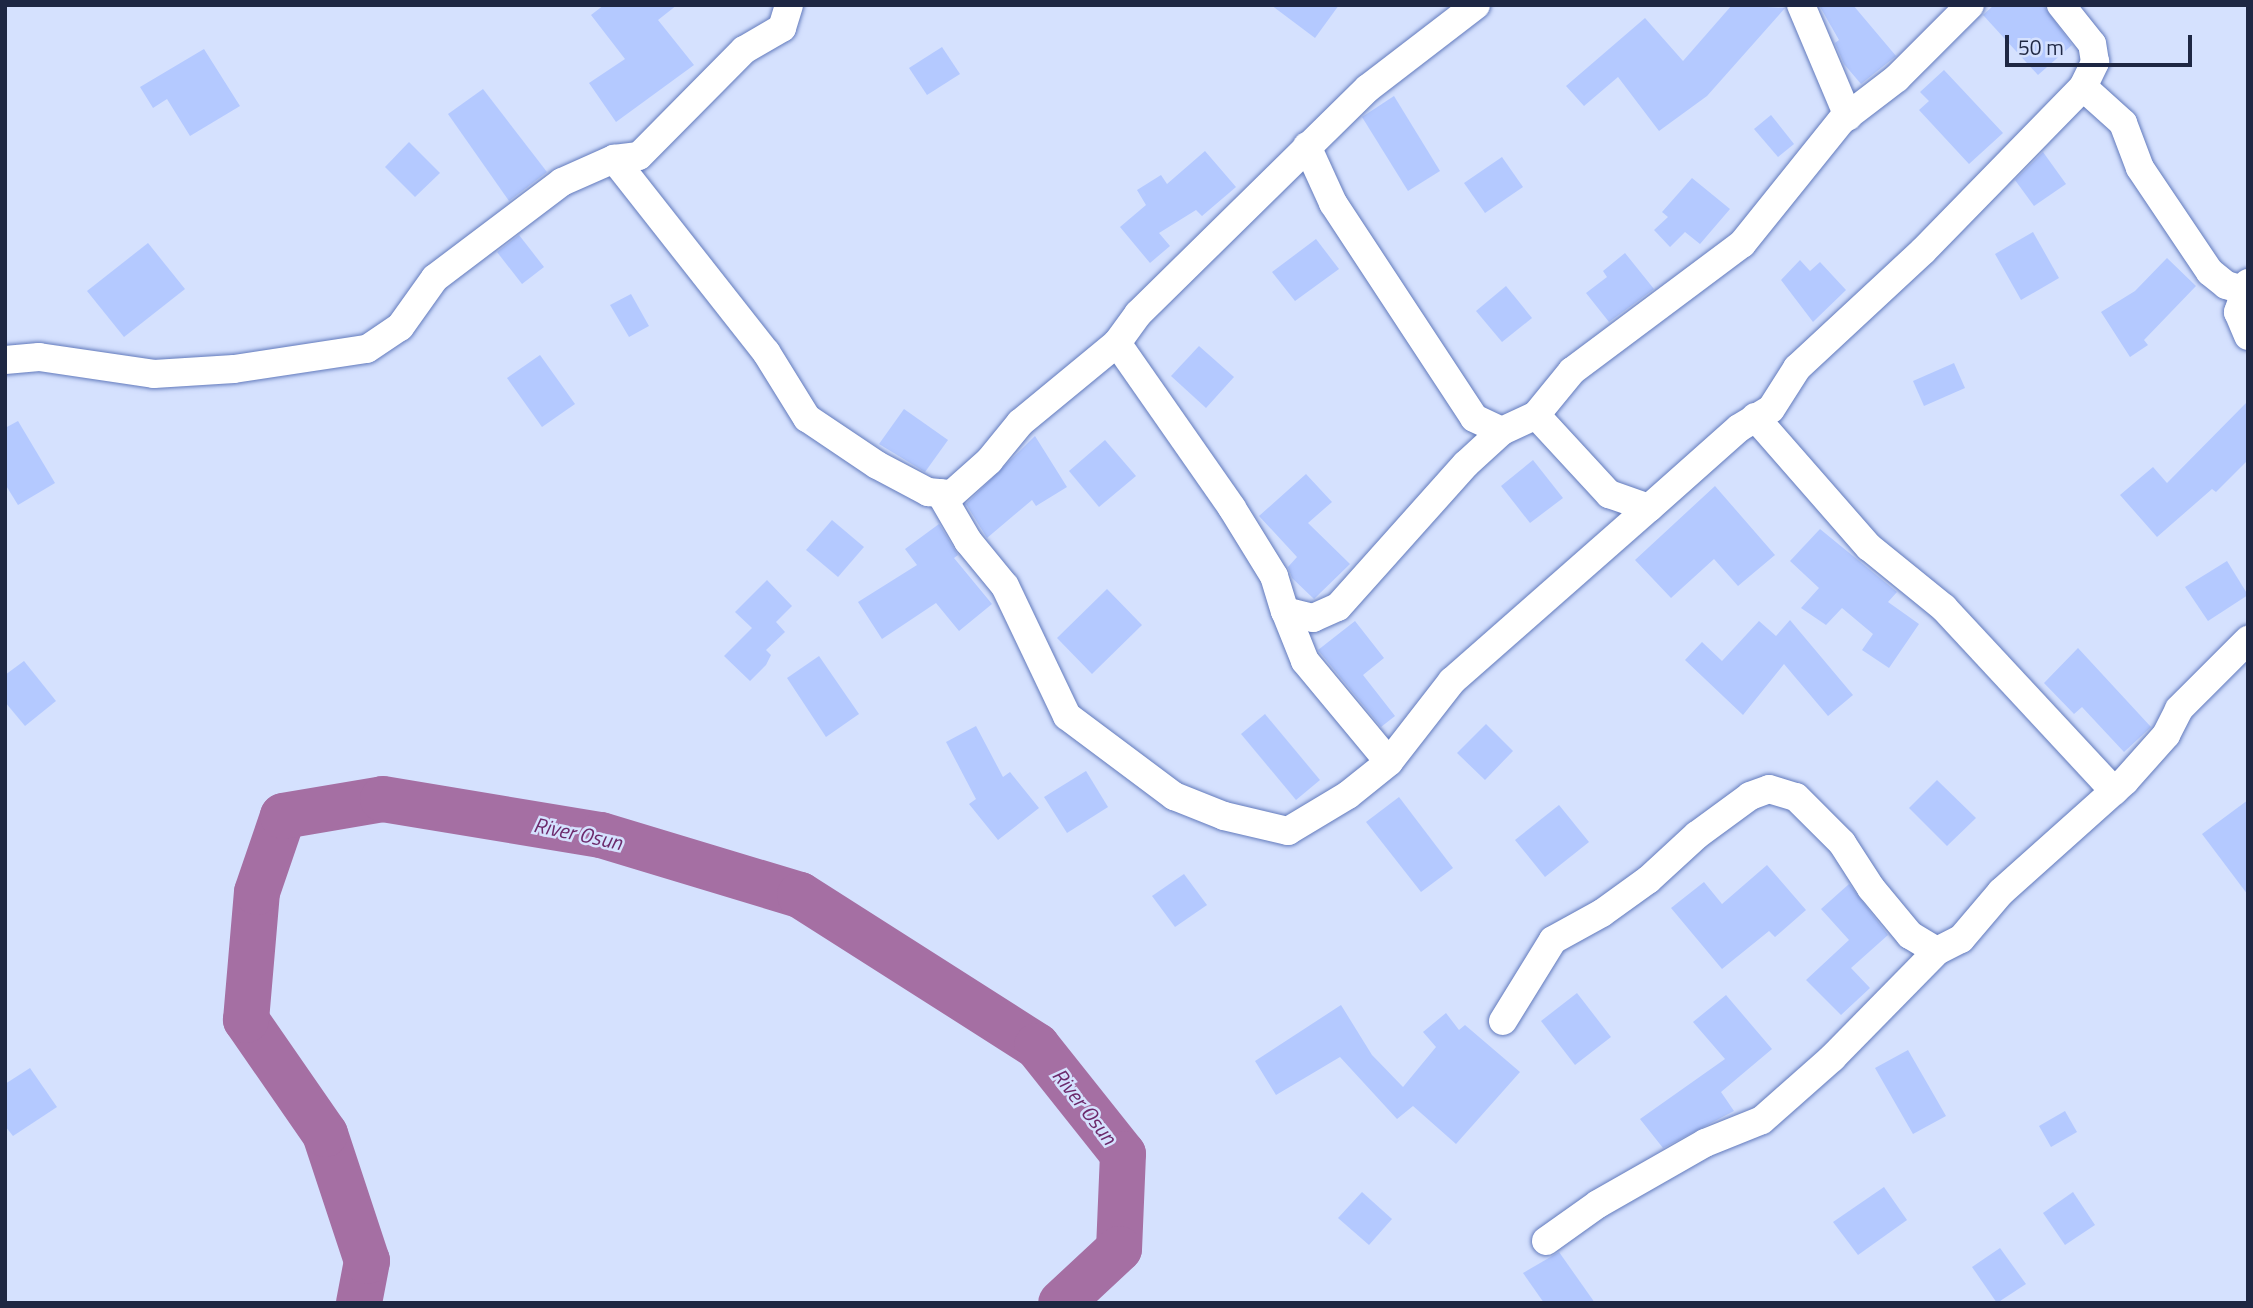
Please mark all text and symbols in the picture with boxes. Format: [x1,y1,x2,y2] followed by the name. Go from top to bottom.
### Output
[2008,21,2195,65] scale bar
[2018,31,2064,63] text: 50 m
[532,811,624,855] water label: River Osun
[1048,1063,1122,1149] water label: River Osun

